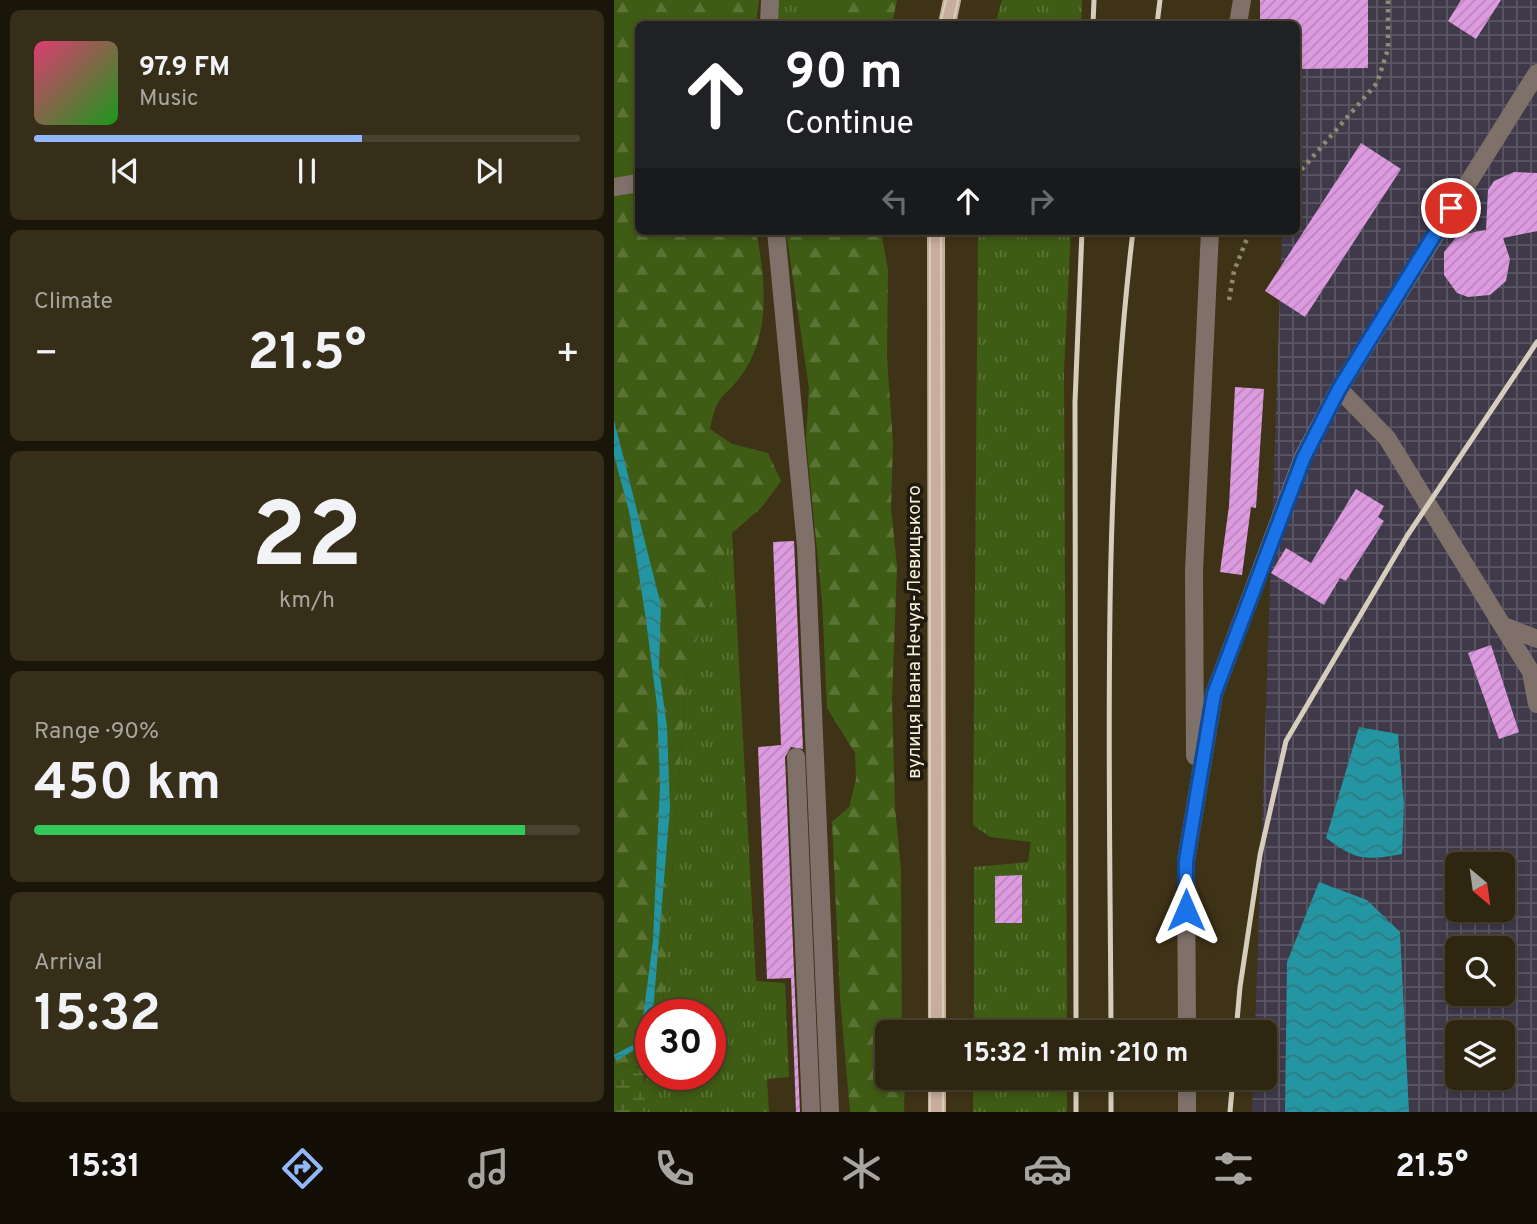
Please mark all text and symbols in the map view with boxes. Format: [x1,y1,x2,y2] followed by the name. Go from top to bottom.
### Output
[785,44,903,106] text: 90 m
[670,49,761,140] icon: ahead
[139,52,230,85] text: 97.9 FM
[139,85,199,114] text: Music
[785,105,914,145] text: Continue
[106,152,144,190] icon: previous
[288,152,326,190] icon: pause
[470,152,508,190] icon: next
[1421,178,1481,238] pin
[876,182,914,220] icon: left
[949,182,987,220] icon: ahead
[1022,182,1060,220] icon: right
[1432,189,1470,227] icon: arrive
[34,288,113,317] text: Climate
[248,322,366,388] text: 21.5°
[34,331,59,380] text: −
[555,331,580,380] text: +
[251,484,363,599] text: 22
[903,485,927,779] street label: вулиця Івана Нечуя-Левицького
[279,587,335,616] text: km/h
[34,718,159,747] text: Range · 90%
[34,752,221,818] text: 450 km
[1445,852,1515,922] north arrow
[1445,852,1515,1090] map controls
[1149,873,1223,947] position arrow
[1445,936,1515,1006] button: search
[34,949,103,978] text: Arrival
[34,983,161,1049] text: 15:32
[635,999,726,1090] speed limit sign: 30
[1445,1020,1515,1090] button: layers
[964,1038,1188,1071] text: 15:32 · 1 min · 210 m
[278,1144,327,1193] icon: directions
[464,1144,513,1193] icon: music
[650,1144,699,1193] icon: phone
[837,1144,886,1193] icon: climate
[1023,1144,1072,1193] icon: car
[1209,1144,1258,1193] icon: filters
[69,1148,141,1188] text: 15:31
[1395,1148,1468,1188] text: 21.5°

